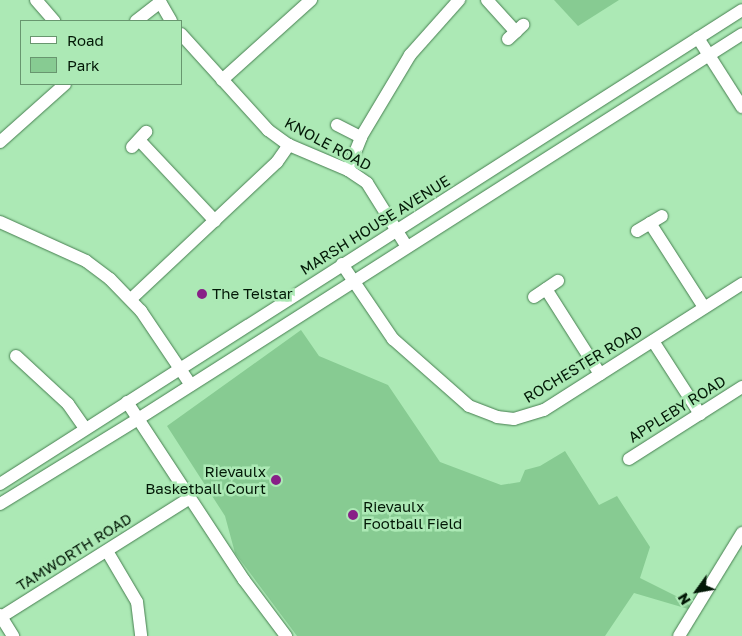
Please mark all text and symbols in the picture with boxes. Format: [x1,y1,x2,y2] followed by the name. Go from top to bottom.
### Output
[20,20,182,85] legend
[67,31,104,49] text: Road
[67,56,99,74] text: Park
[281,114,375,174] street label: KNOLE ROAD
[297,171,453,279] street label: MARSH HOUSE AVENUE
[212,285,293,303] place label: The Telstar
[196,288,208,300] marker: The Telstar
[520,321,646,407] street label: ROCHESTER ROAD
[625,372,729,446] street label: APPLEBY ROAD
[145,462,266,497] place label: Rievaulx Basketball Court
[270,474,282,486] marker: Rievaulx Basketball Court
[363,497,462,532] place label: Rievaulx Football Field
[13,509,135,595] street label: TAMWORTH ROAD
[347,509,359,521] marker: Rievaulx Football Field
[672,566,722,616] north arrow
[674,590,694,608] text: N

